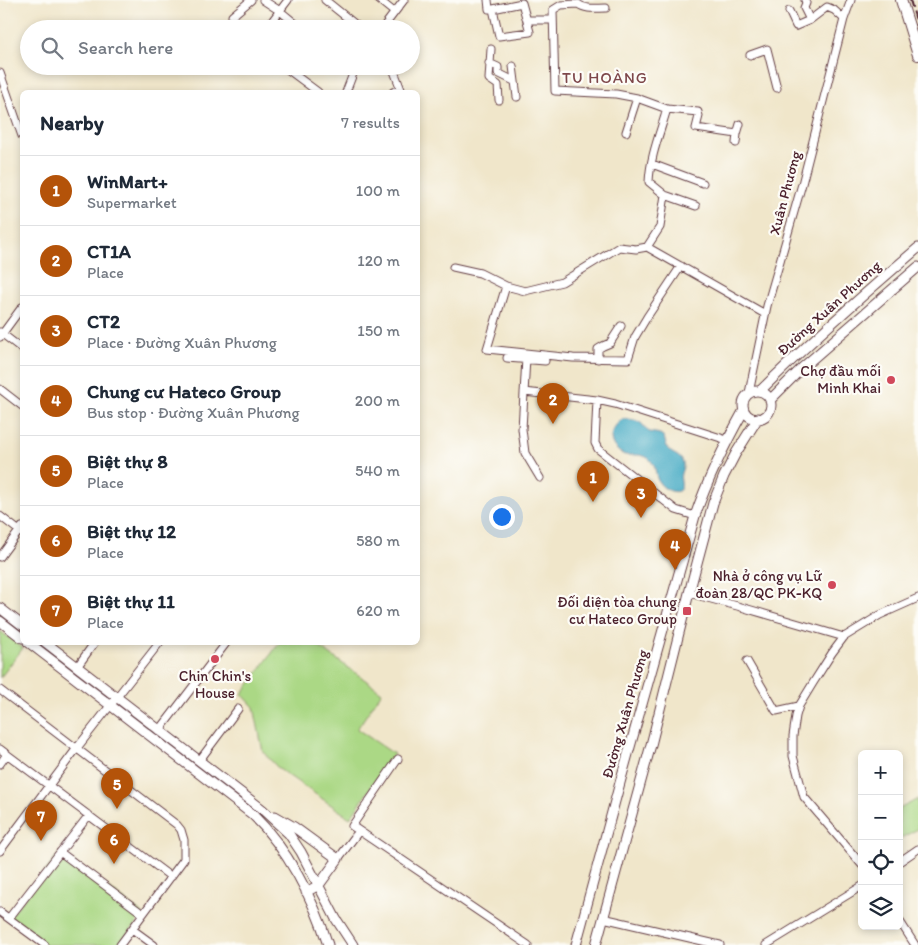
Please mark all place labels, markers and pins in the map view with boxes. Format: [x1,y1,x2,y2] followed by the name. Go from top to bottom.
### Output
[800,362,881,397] place label: Chợ đầu mối Minh Khai
[885,374,897,386] marker: Chợ đầu mối Minh Khai
[537,383,569,424] pin: 2
[577,461,609,502] pin: 1
[625,477,657,518] pin: 3
[659,529,691,570] pin: 4
[695,567,822,602] place label: Nhà ở công vụ Lữ đoàn 28/QC PK-KQ
[826,579,838,591] marker: Nhà ở công vụ Lữ đoàn 28/QC PK-KQ
[557,593,677,628] place label: Đối diện tòa chung cư Hateco Group
[681,605,693,617] marker: Đối diện tòa chung cư Hateco Group
[209,653,221,665] marker: Chin Chin's House
[179,667,251,702] place label: Chin Chin's House
[101,768,133,809] pin: 5
[25,800,57,841] pin: 7
[98,823,130,864] pin: 6

